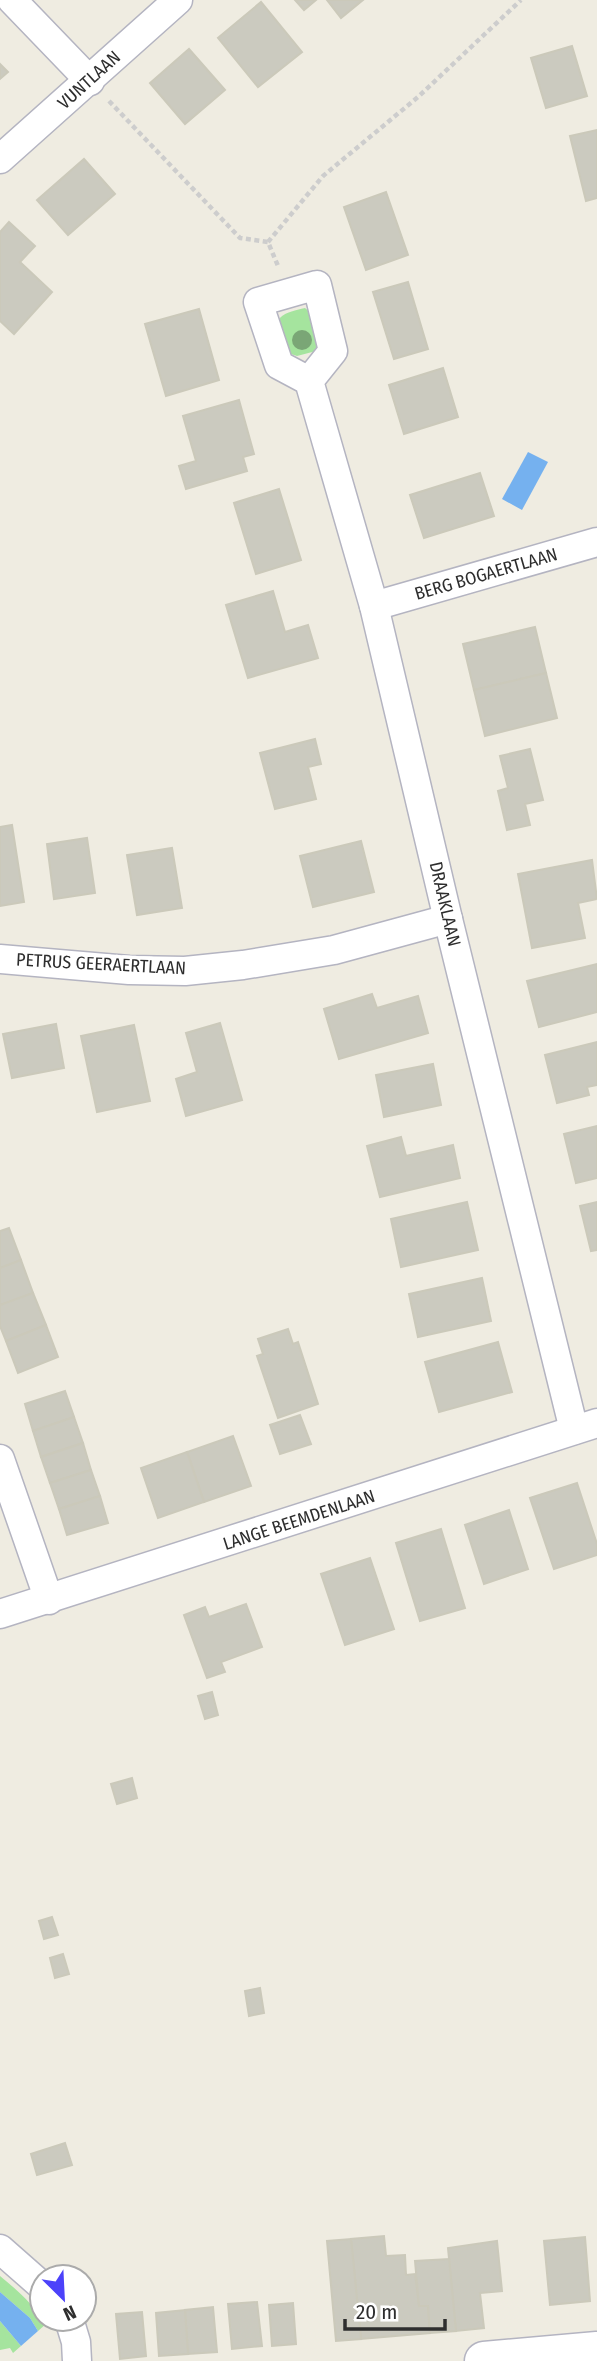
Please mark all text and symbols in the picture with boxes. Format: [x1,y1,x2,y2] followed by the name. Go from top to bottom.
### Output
[53,46,125,114] street label: VUNTLAAN
[412,543,560,605] street label: BERG BOGAERTLAAN
[425,859,465,949] street label: DRAAKLAAN
[16,949,186,979] street label: PETRUS GEERAERTLAAN
[220,1485,378,1555] street label: LANGE BEEMDENLAAN
[28,2263,98,2333] north arrow
[345,2288,445,2332] scale bar
[356,2299,397,2325] text: 20 m
[60,2300,80,2326] text: N

